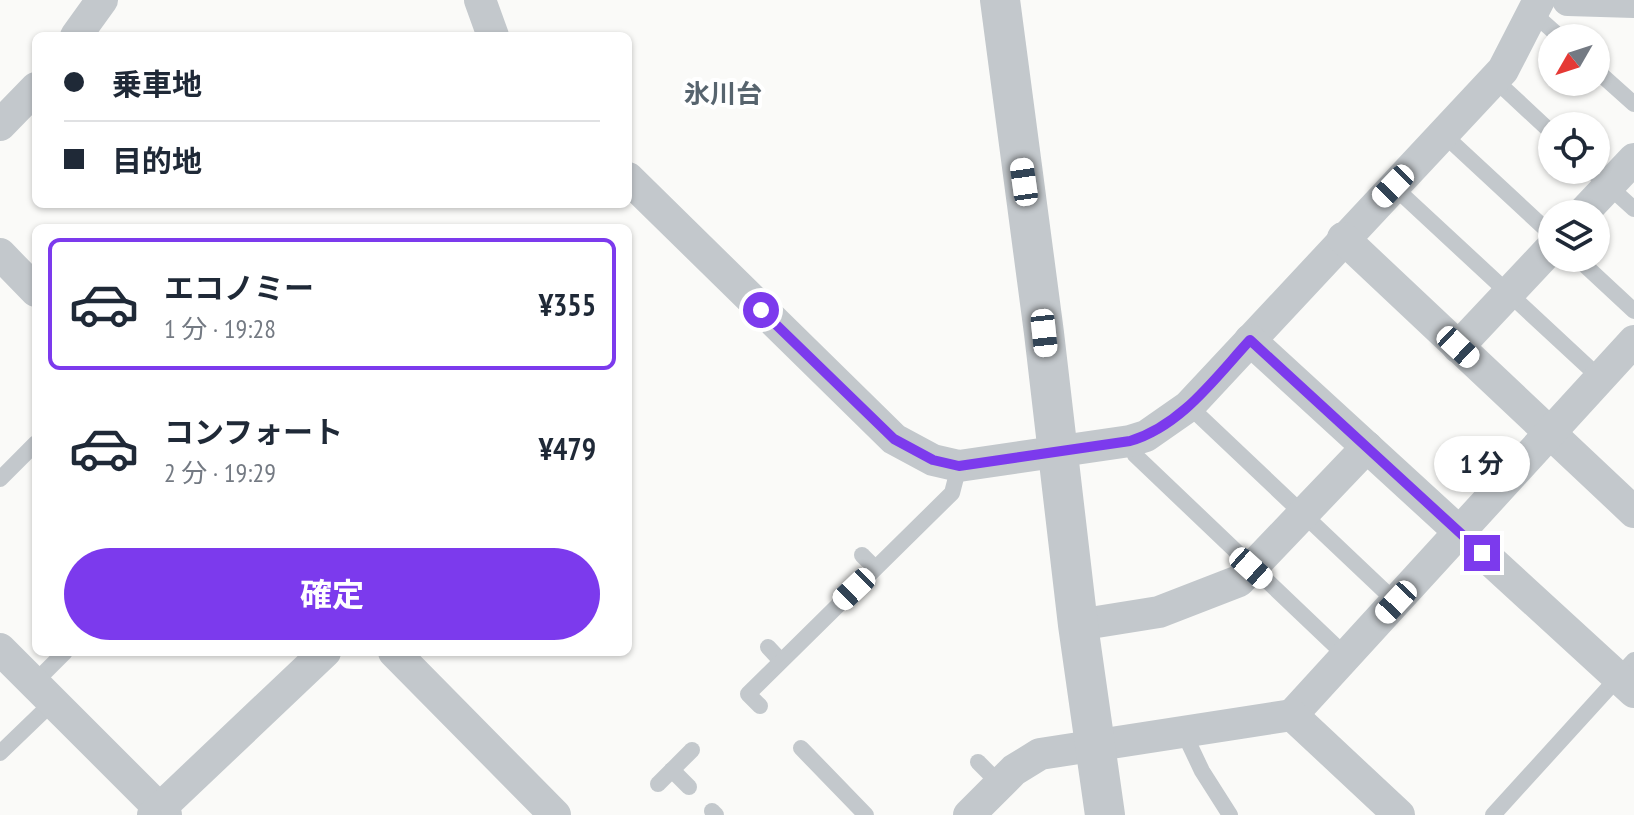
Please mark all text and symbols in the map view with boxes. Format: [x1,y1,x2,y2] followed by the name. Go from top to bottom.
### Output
[1538,24,1610,96] north arrow
[1538,24,1610,272] map controls
[112,64,202,103] text: 乗車地
[684,77,762,110] district label: 氷川台
[1538,112,1610,184] button: locate
[112,141,202,180] text: 目的地
[1009,157,1039,207] car
[1368,160,1418,212] car
[1538,200,1610,272] button: layers
[68,268,140,340] icon: car
[164,268,314,307] text: エコノミー
[539,285,596,324] text: ¥355
[743,292,779,328] route start
[1030,308,1058,358] car
[164,312,276,345] text: 1 分 · 19:28
[1432,322,1484,372] car
[68,412,140,484] icon: car
[164,412,343,451] text: コンフォート
[539,429,596,468] text: ¥479
[1434,437,1530,493] callout: 1 分
[1460,447,1504,480] text: 1 分
[164,456,276,489] text: 2 分 · 19:29
[1464,535,1500,571] route end
[1225,543,1277,593] car
[64,548,600,640] button: 確定
[828,564,880,614] car
[1371,576,1421,628] car

